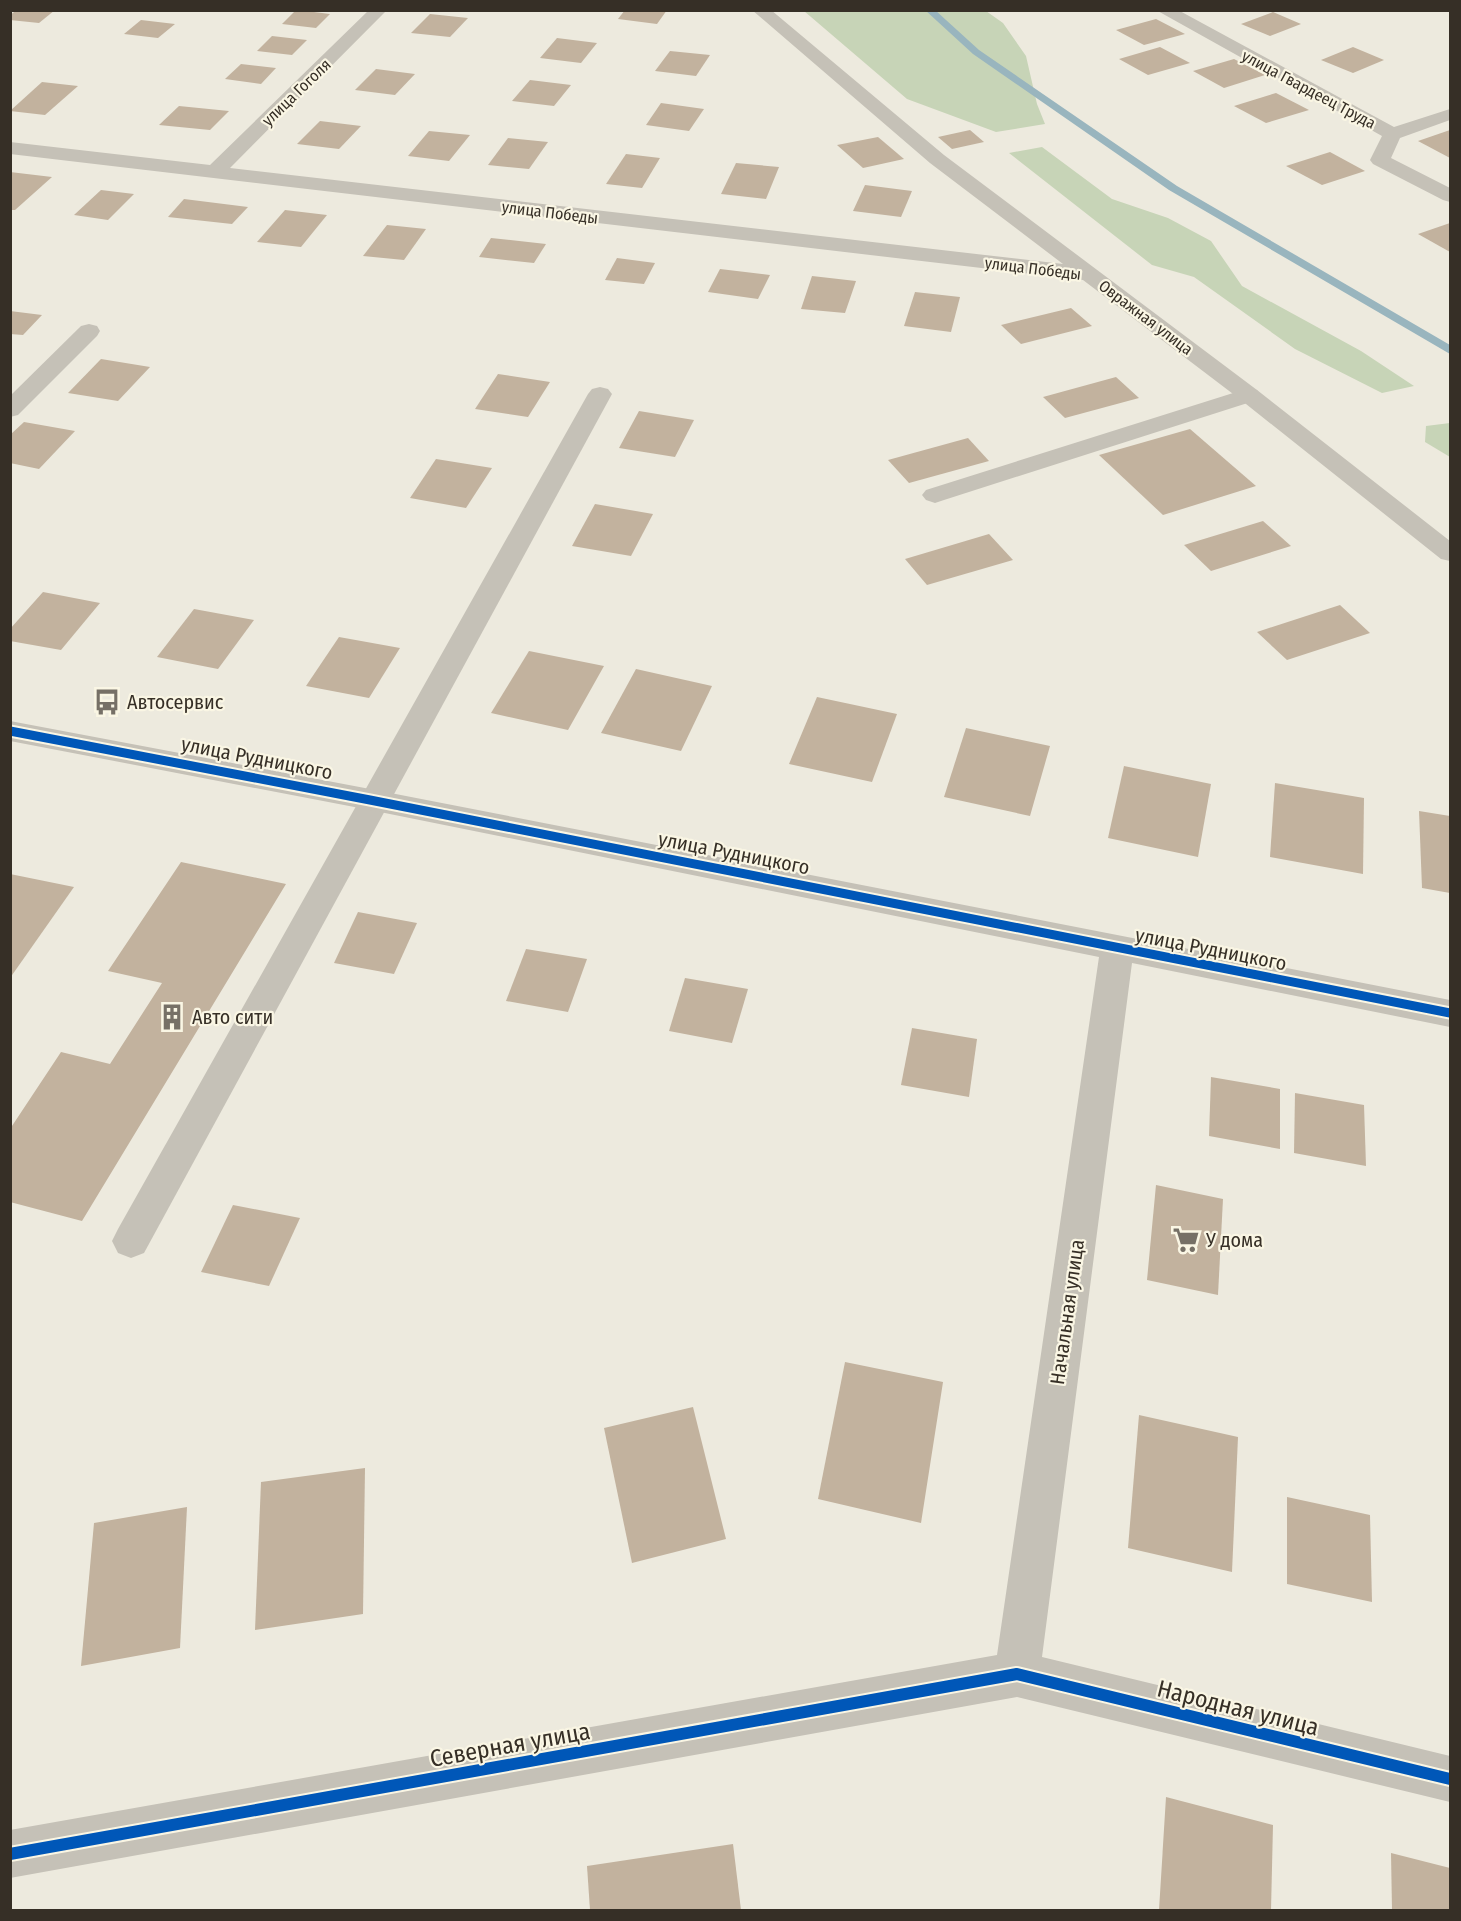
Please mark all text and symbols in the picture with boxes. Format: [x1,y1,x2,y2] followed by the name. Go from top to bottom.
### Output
[1239,46,1379,133] street label: улица Гвардеец Труда
[258,55,335,130] street label: улица Гоголя
[501,197,599,228] street label: улица Победы
[984,253,1082,284] street label: улица Победы
[1095,276,1197,359] street label: Овражная улица
[92,687,122,717] bus stop icon: Автосервис
[127,690,224,714] place label: Автосервис
[179,732,335,784] street label: улица Рудницкого
[656,827,812,879] street label: улица Рудницкого
[1133,923,1289,975] street label: улица Рудницкого
[157,1002,187,1032] building icon: Авто сити
[192,1005,273,1029] place label: Авто сити
[1171,1225,1201,1255] supermarket icon: У дома
[1205,1228,1263,1252] place label: У дома
[1045,1238,1089,1386] street label: Начальная улица
[1154,1674,1322,1742] street label: Народная улица
[428,1717,592,1773] street label: Северная улица

